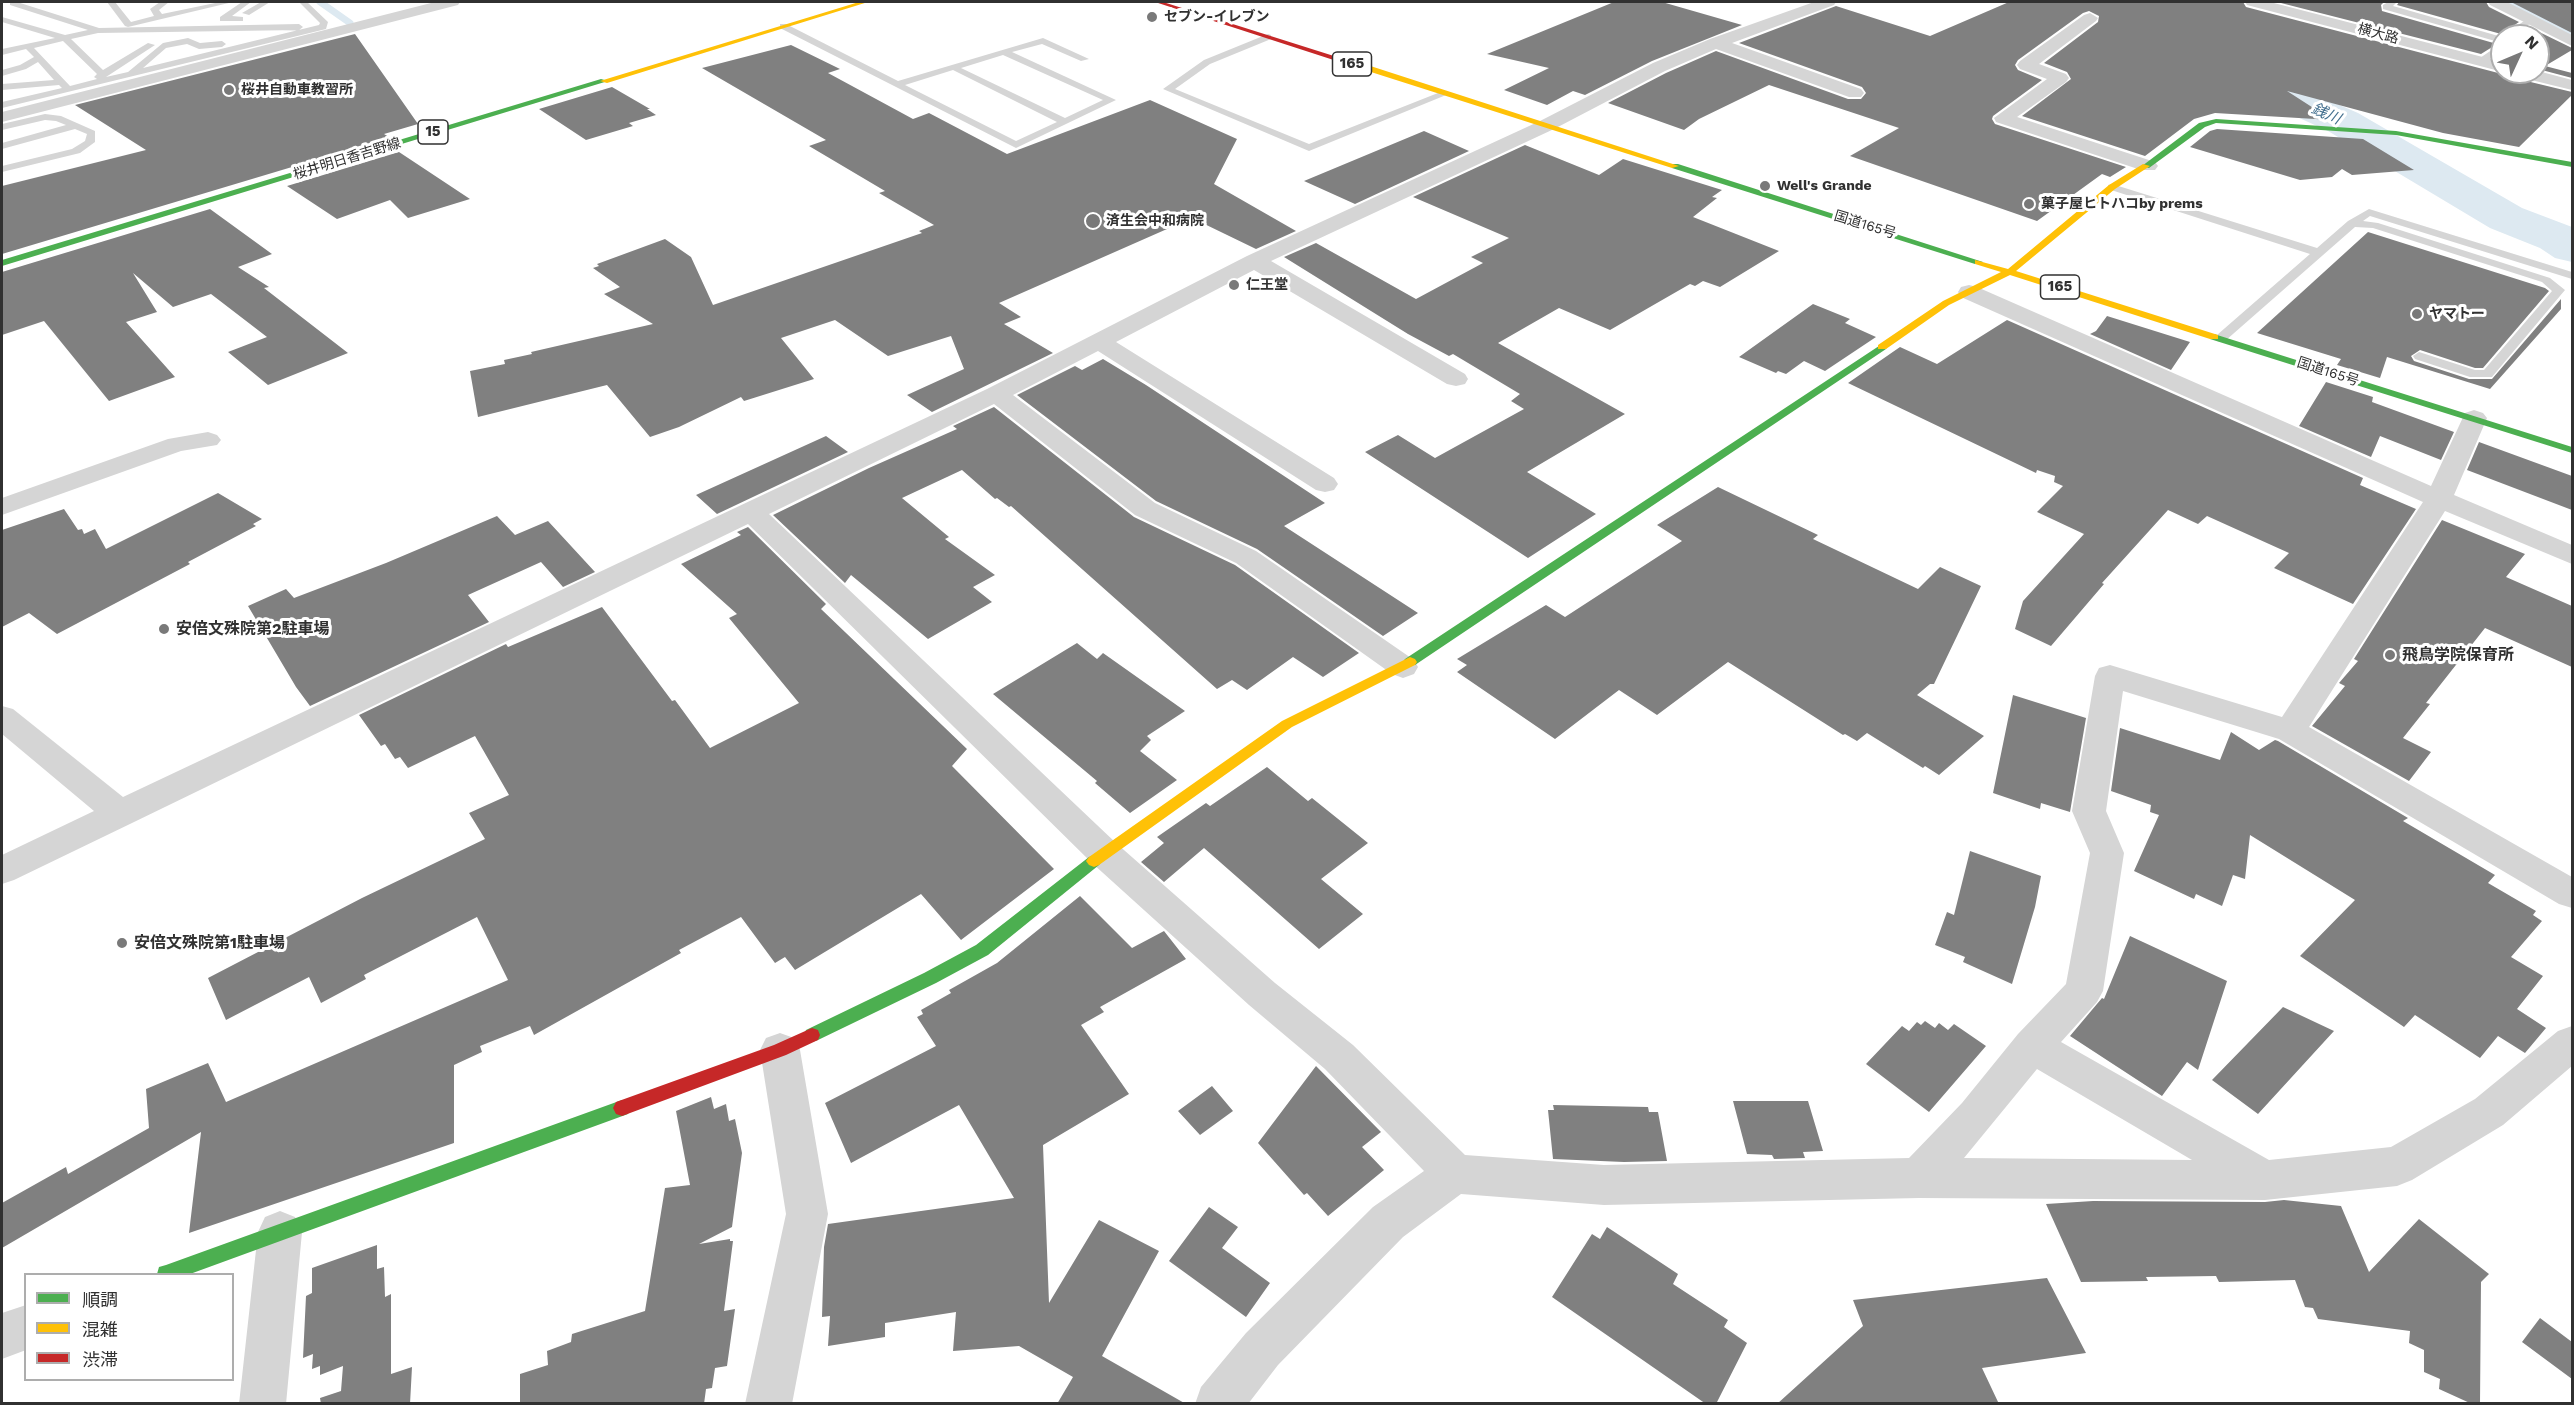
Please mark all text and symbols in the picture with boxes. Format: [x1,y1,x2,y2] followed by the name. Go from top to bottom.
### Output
[1164,9,1269,25] place label: セブン-イレブン
[1145,10,1159,24] marker: セブン-イレブン
[2356,20,2400,48] street label: 横大路
[2490,24,2550,84] north arrow
[2521,32,2543,53] text: N
[1332,52,1372,76] road number: 165
[241,82,353,98] place label: 桜井自動車教習所
[222,83,236,97] marker: 桜井自動車教習所
[2309,100,2343,128] water label: 銭川
[418,120,448,144] road number: 15
[291,135,403,183] street label: 桜井明日香吉野線
[1777,178,1872,194] place label: Well's Grande
[1758,179,1772,193] marker: Well's Grande
[2041,196,2203,212] place label: 菓子屋ヒトハコby prems
[2022,197,2036,211] marker: 菓子屋ヒトハコby prems
[1832,208,1898,242] street label: 国道165号
[1084,212,1102,230] marker: 済生会中和病院
[1106,213,1204,229] place label: 済生会中和病院
[2040,275,2080,299] road number: 165
[1246,277,1288,293] place label: 仁王堂
[1227,278,1241,292] marker: 仁王堂
[2429,306,2485,322] place label: ヤマトー
[2410,307,2424,321] marker: ヤマトー
[2295,354,2361,390] street label: 国道165号
[176,619,330,639] place label: 安倍文殊院第2駐車場
[157,622,171,636] marker: 安倍文殊院第2駐車場
[2402,645,2514,665] place label: 飛鳥学院保育所
[2383,648,2397,662] marker: 飛鳥学院保育所
[134,933,285,953] place label: 安倍文殊院第1駐車場
[115,936,129,950] marker: 安倍文殊院第1駐車場
[24,1273,234,1381] legend
[82,1289,118,1310] text: 順調
[82,1319,118,1340] text: 混雑
[82,1349,118,1370] text: 渋滞

